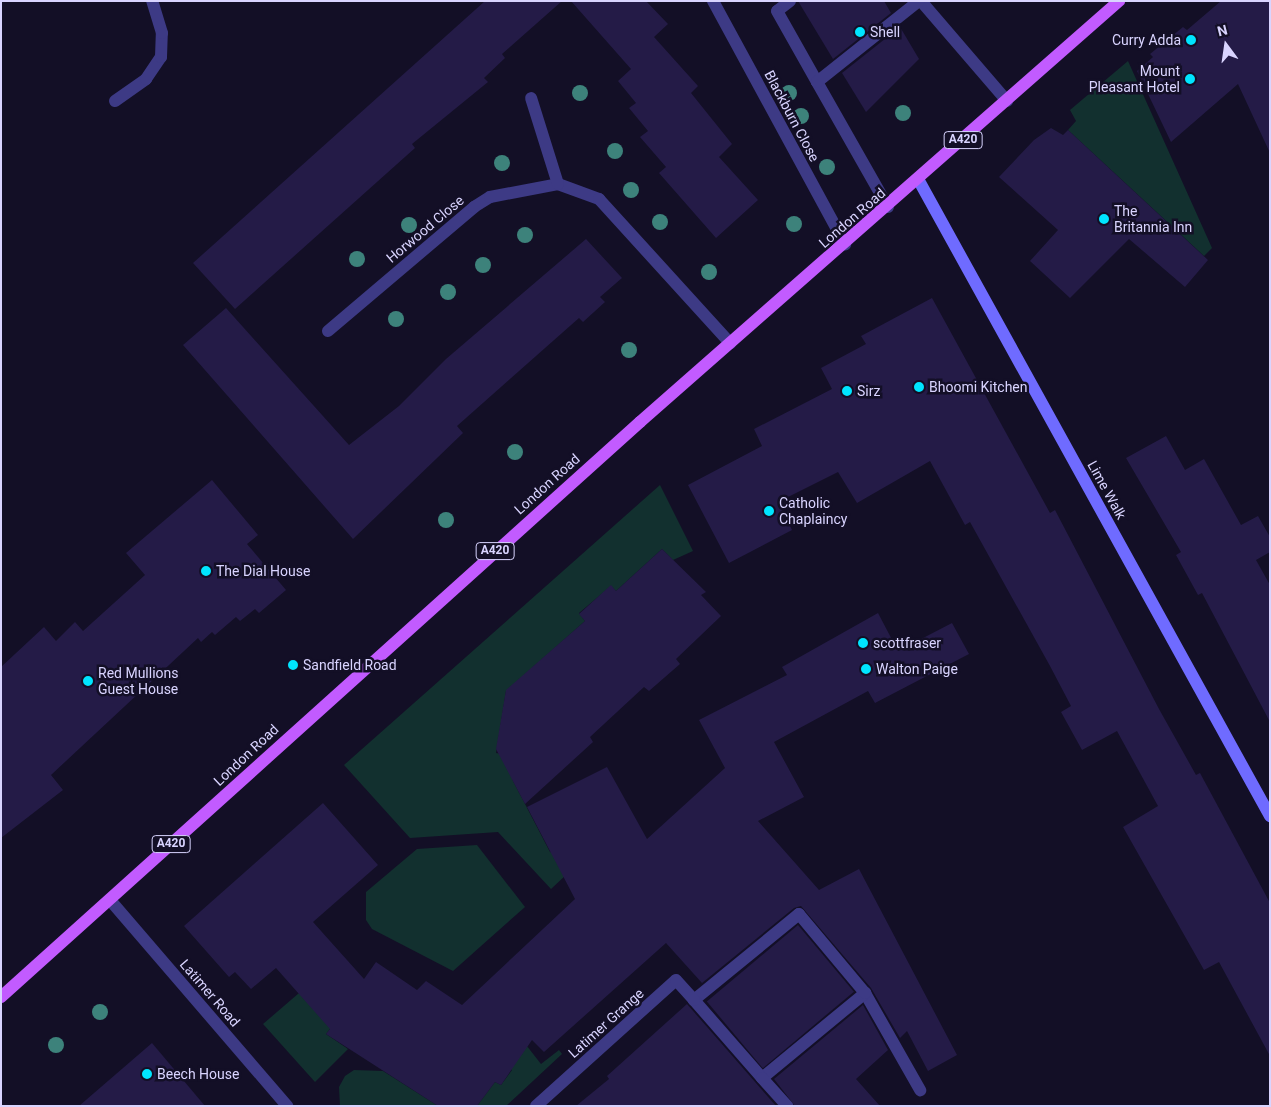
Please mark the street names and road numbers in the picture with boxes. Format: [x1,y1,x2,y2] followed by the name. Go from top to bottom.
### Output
[761,68,823,164] street label: Blackburn Close
[943,130,983,150] road number: A420
[815,185,889,251] street label: London Road
[383,192,467,266] street label: Horwood Close
[511,450,583,518] street label: London Road
[1084,458,1130,522] street label: Lime Walk
[475,542,515,560] road number: A420
[210,721,282,789] street label: London Road
[151,834,191,854] road number: A420
[176,956,244,1030] street label: Latimer Road
[565,985,647,1061] street label: Latimer Grange

